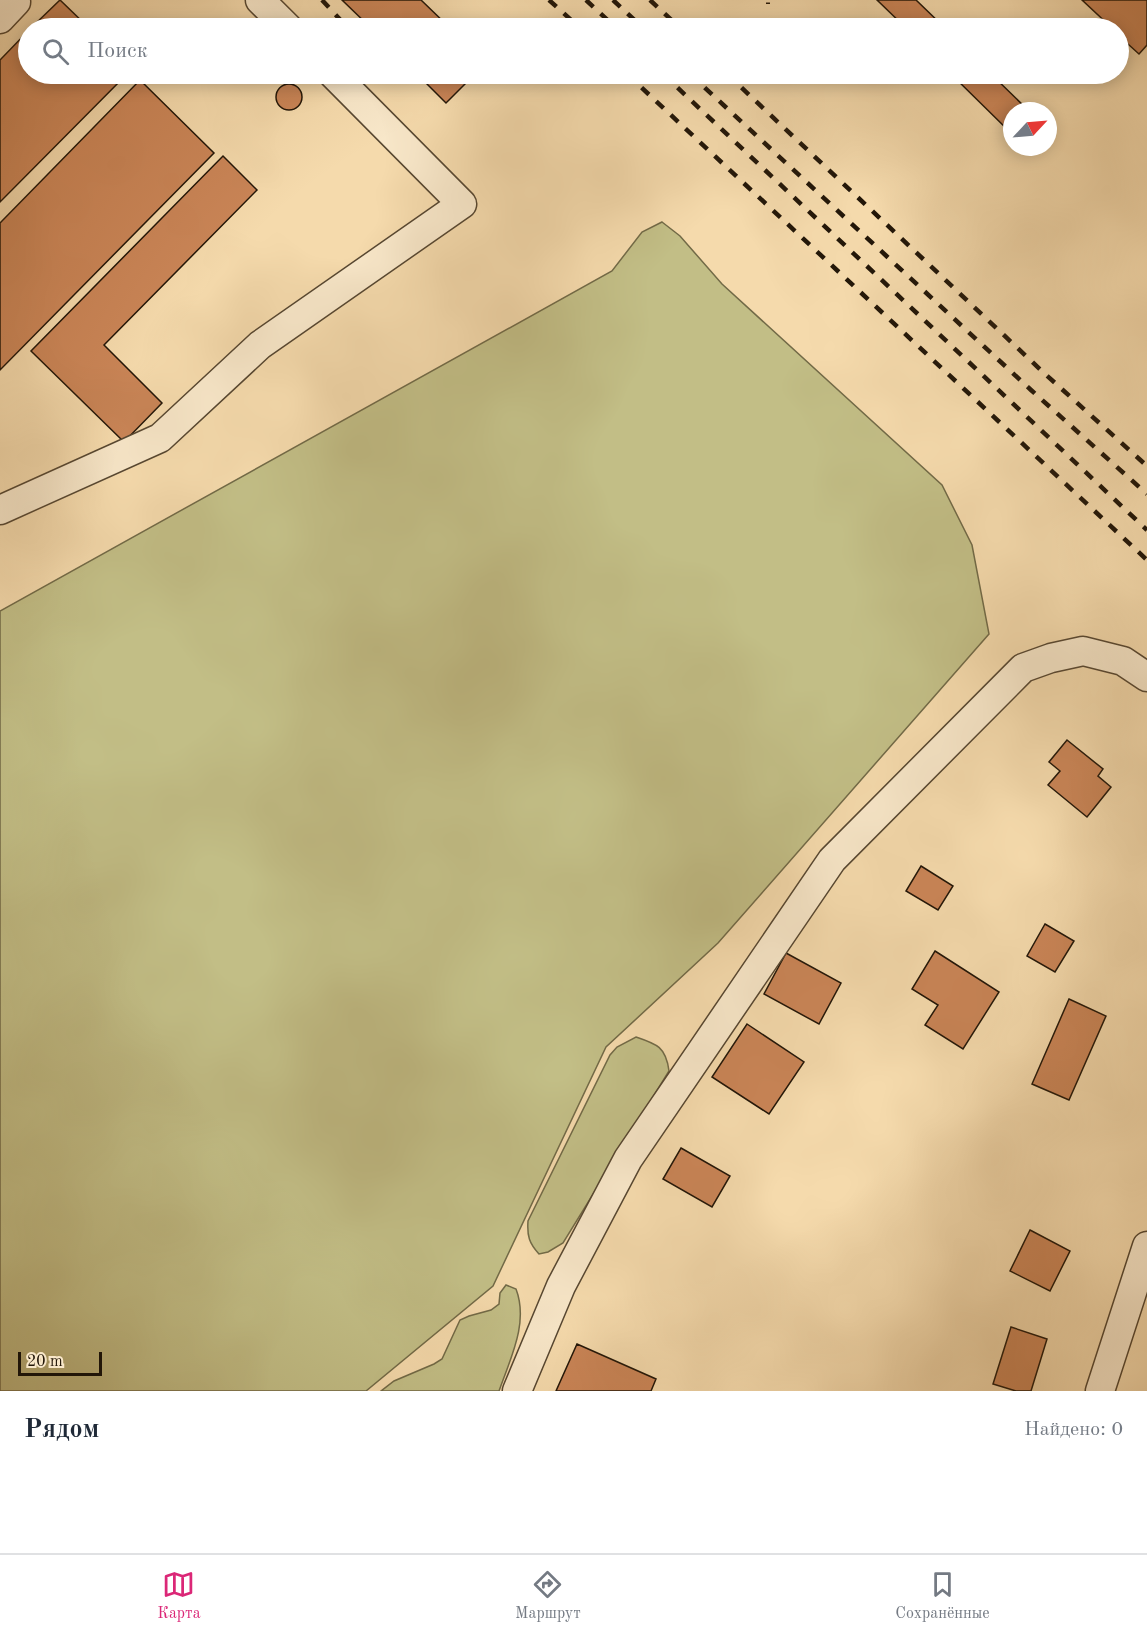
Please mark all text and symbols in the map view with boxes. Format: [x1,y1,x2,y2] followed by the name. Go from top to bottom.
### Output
[18,18,1129,84] search box
[39,35,72,68] icon: search
[87,40,148,62] text: Поиск
[1003,102,1057,156] north arrow
[18,1349,102,1376] scale bar
[27,1354,63,1370] text: 20 m
[24,1417,99,1443] text: Рядом
[1024,1420,1123,1440] text: Найдено: 0
[157,1568,201,1624] tab: Карта
[515,1568,581,1624] tab: Маршрут
[895,1568,990,1624] tab: Сохранённые

